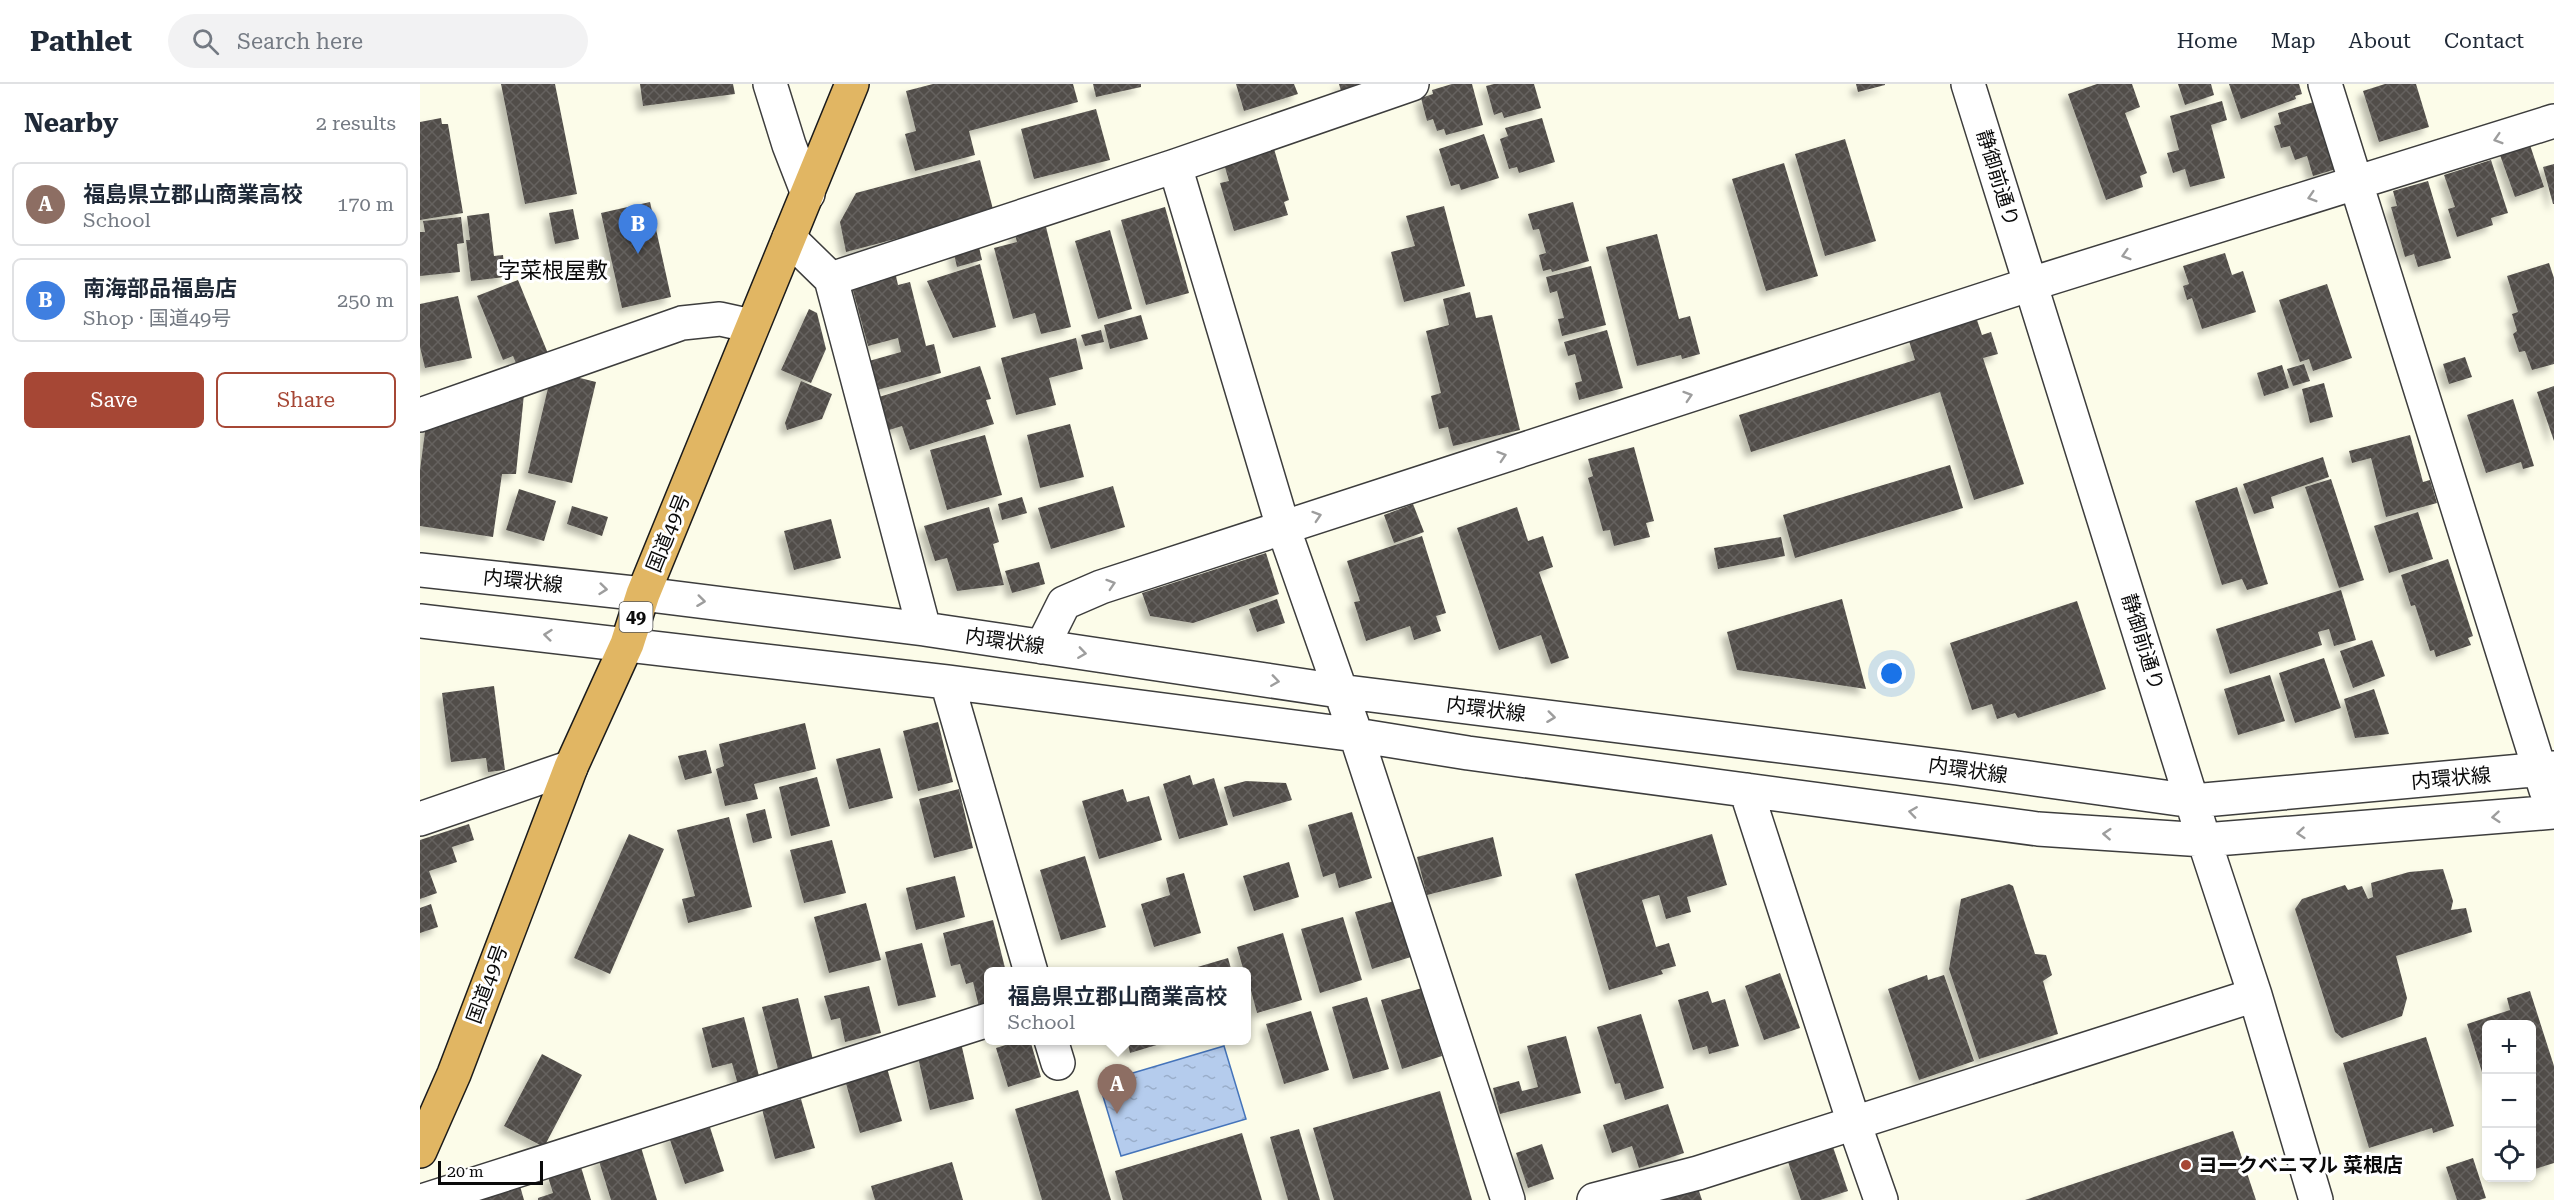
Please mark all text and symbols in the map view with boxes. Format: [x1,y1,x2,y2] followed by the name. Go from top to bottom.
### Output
[168,14,588,68] search box
[30,25,132,58] text: Pathlet
[189,25,222,58] icon: search
[237,29,363,54] text: Search here
[2177,29,2238,53] text: Home
[2271,29,2316,53] text: Map
[2349,29,2411,53] text: About
[2444,29,2524,53] text: Contact
[24,108,118,138] text: Nearby
[316,111,396,135] text: 2 results
[1972,127,2024,229] street label: 静御前通り
[2493,132,2504,144] one-way arrow
[83,182,303,207] text: 福島県立郡山商業高校
[2307,190,2318,202] one-way arrow
[38,192,53,216] text: A
[337,192,394,216] text: 170 m
[618,204,658,254] pin: B
[83,208,151,232] text: School
[2121,248,2132,260] one-way arrow
[498,258,608,283] district label: 字菜根屋敷
[83,276,237,301] text: 南海部品福島店
[38,288,53,312] text: B
[337,288,394,312] text: 250 m
[83,306,231,330] text: Shop · 国道49号
[24,372,204,428] button: Save
[216,372,396,428] button: Share
[1682,391,1692,403] one-way arrow
[1496,451,1507,463] one-way arrow
[641,490,695,576] street label: 国道49号
[1311,511,1322,523] one-way arrow
[482,565,564,597] street label: 内環状線
[1105,578,1116,591] one-way arrow
[599,582,608,595] one-way arrow
[2117,591,2169,693] street label: 静御前通り
[697,594,706,607] one-way arrow
[620,602,652,632] road number: 49
[964,624,1046,658] street label: 内環状線
[544,629,553,642] one-way arrow
[1077,646,1086,658] one-way arrow
[1877,659,1906,688] your location
[1270,675,1279,687] one-way arrow
[1445,692,1527,726] street label: 内環状線
[1547,711,1556,723] one-way arrow
[1927,753,2009,787] street label: 内環状線
[2410,763,2492,793] street label: 内環状線
[1909,806,1918,818] one-way arrow
[2491,810,2500,823] one-way arrow
[2297,826,2306,839] one-way arrow
[2102,827,2111,840] one-way arrow
[462,941,512,1027] street label: 国道49号
[984,967,1251,1045] popup
[1007,984,1228,1009] text: 福島県立郡山商業高校
[1007,1010,1075,1034] text: School
[2482,1020,2536,1182] map controls
[2482,1020,2536,1074] button: +
[1098,1064,1136,1114] pin: A
[2482,1074,2536,1128] button: −
[2482,1128,2536,1182] button: locate
[2198,1153,2403,1177] place label: ヨークベニマル 菜根店
[438,1158,543,1186] scale bar
[2179,1158,2193,1172] marker: ヨークベニマル 菜根店
[447,1162,484,1181] text: 20 m

